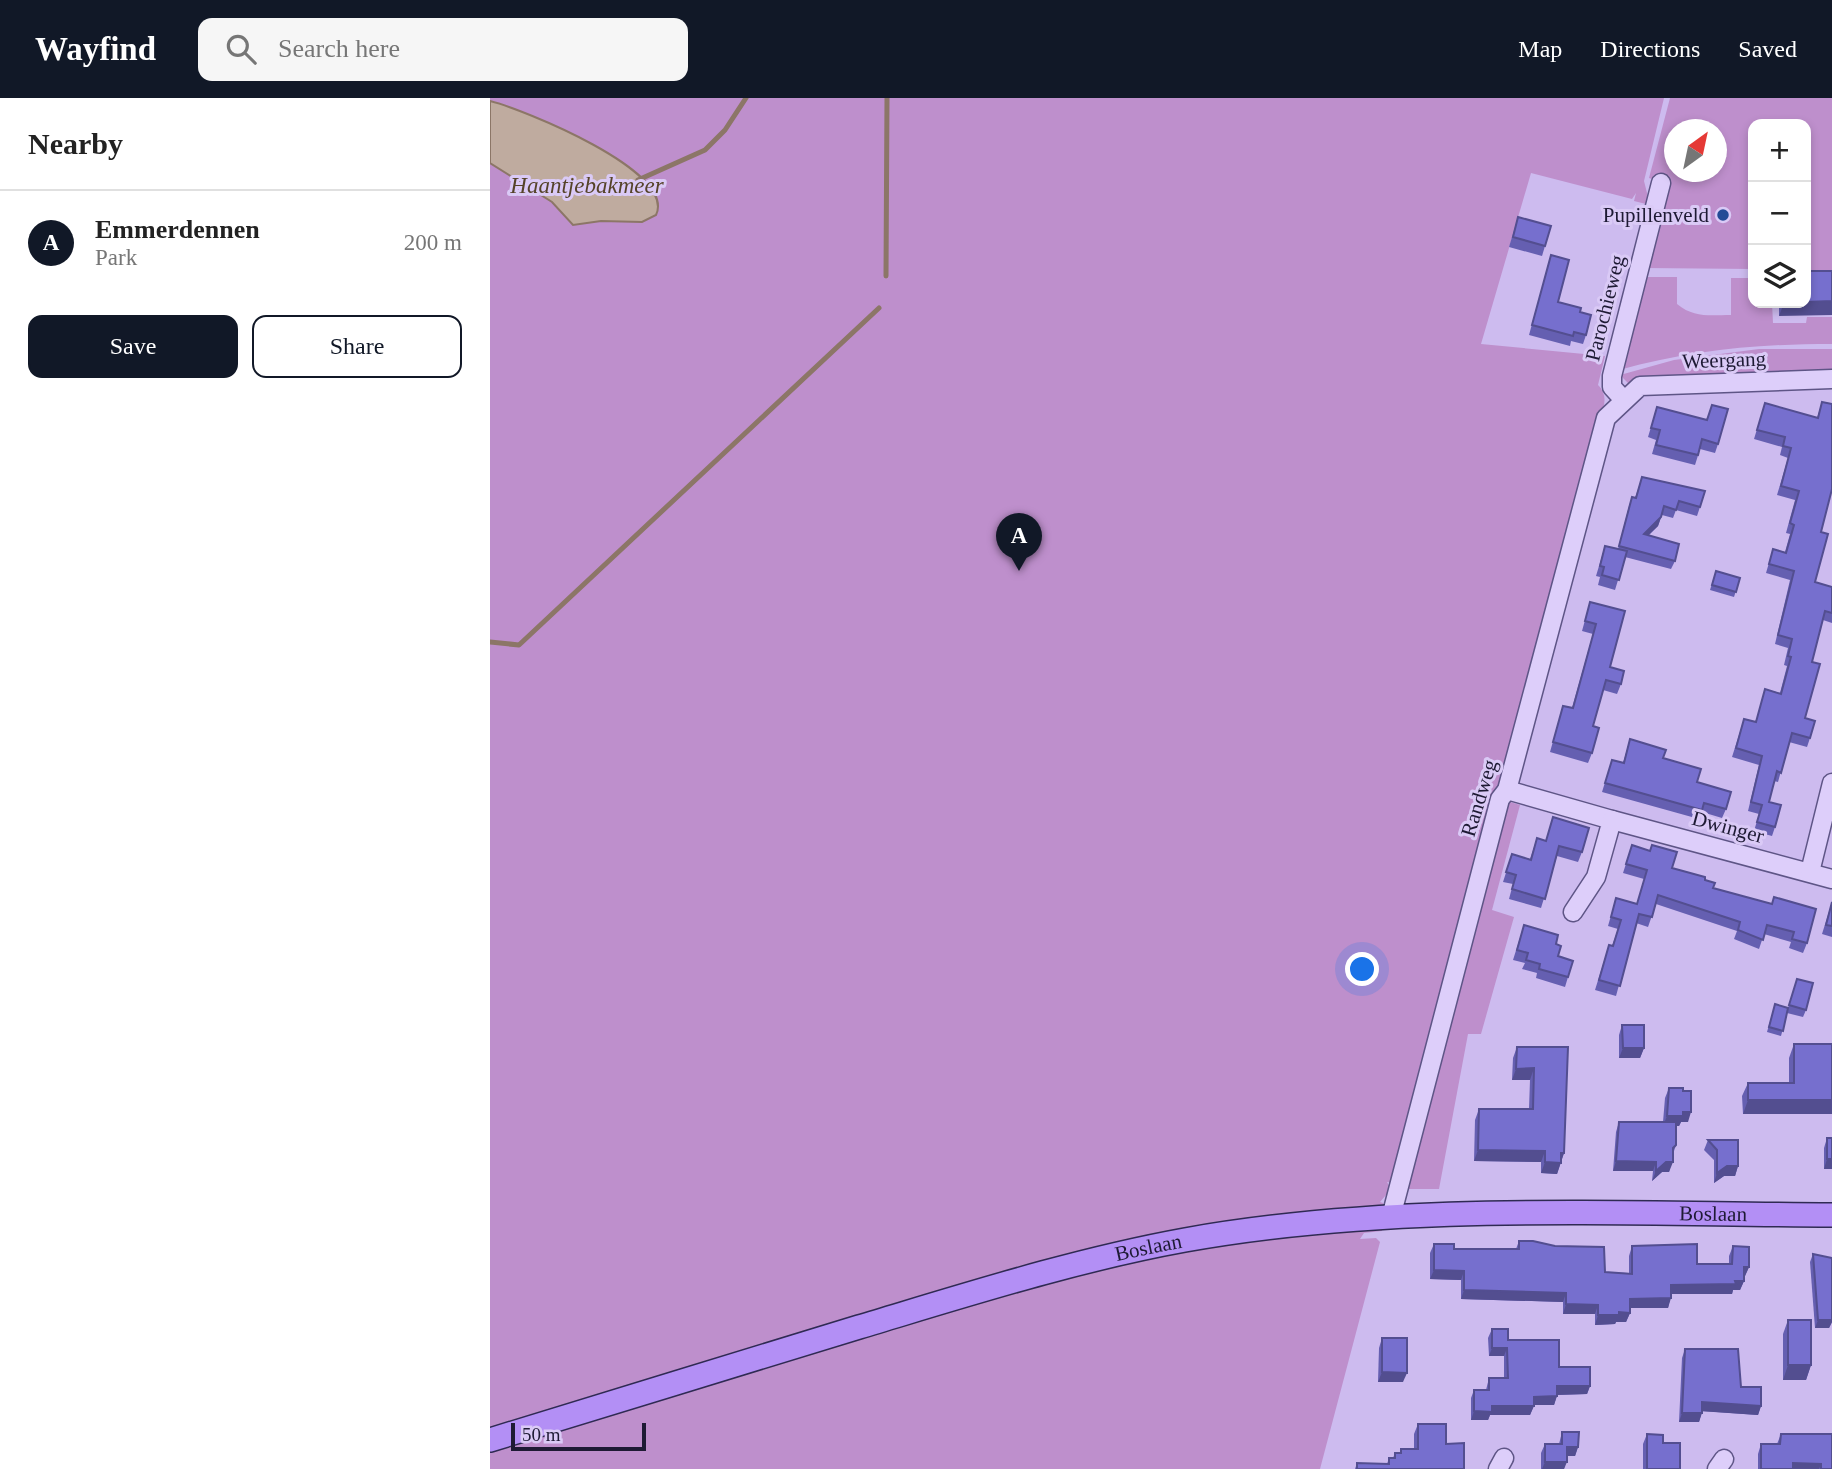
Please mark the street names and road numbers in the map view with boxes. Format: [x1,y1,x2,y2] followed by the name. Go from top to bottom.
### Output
[1580,252,1630,364] street label: Parochieweg
[1681,347,1767,373] street label: Weergang
[1456,756,1502,839] street label: Randweg
[1689,806,1767,848] street label: Dwinger
[1679,1201,1748,1226] street label: Boslaan
[1112,1229,1184,1266] street label: Boslaan

